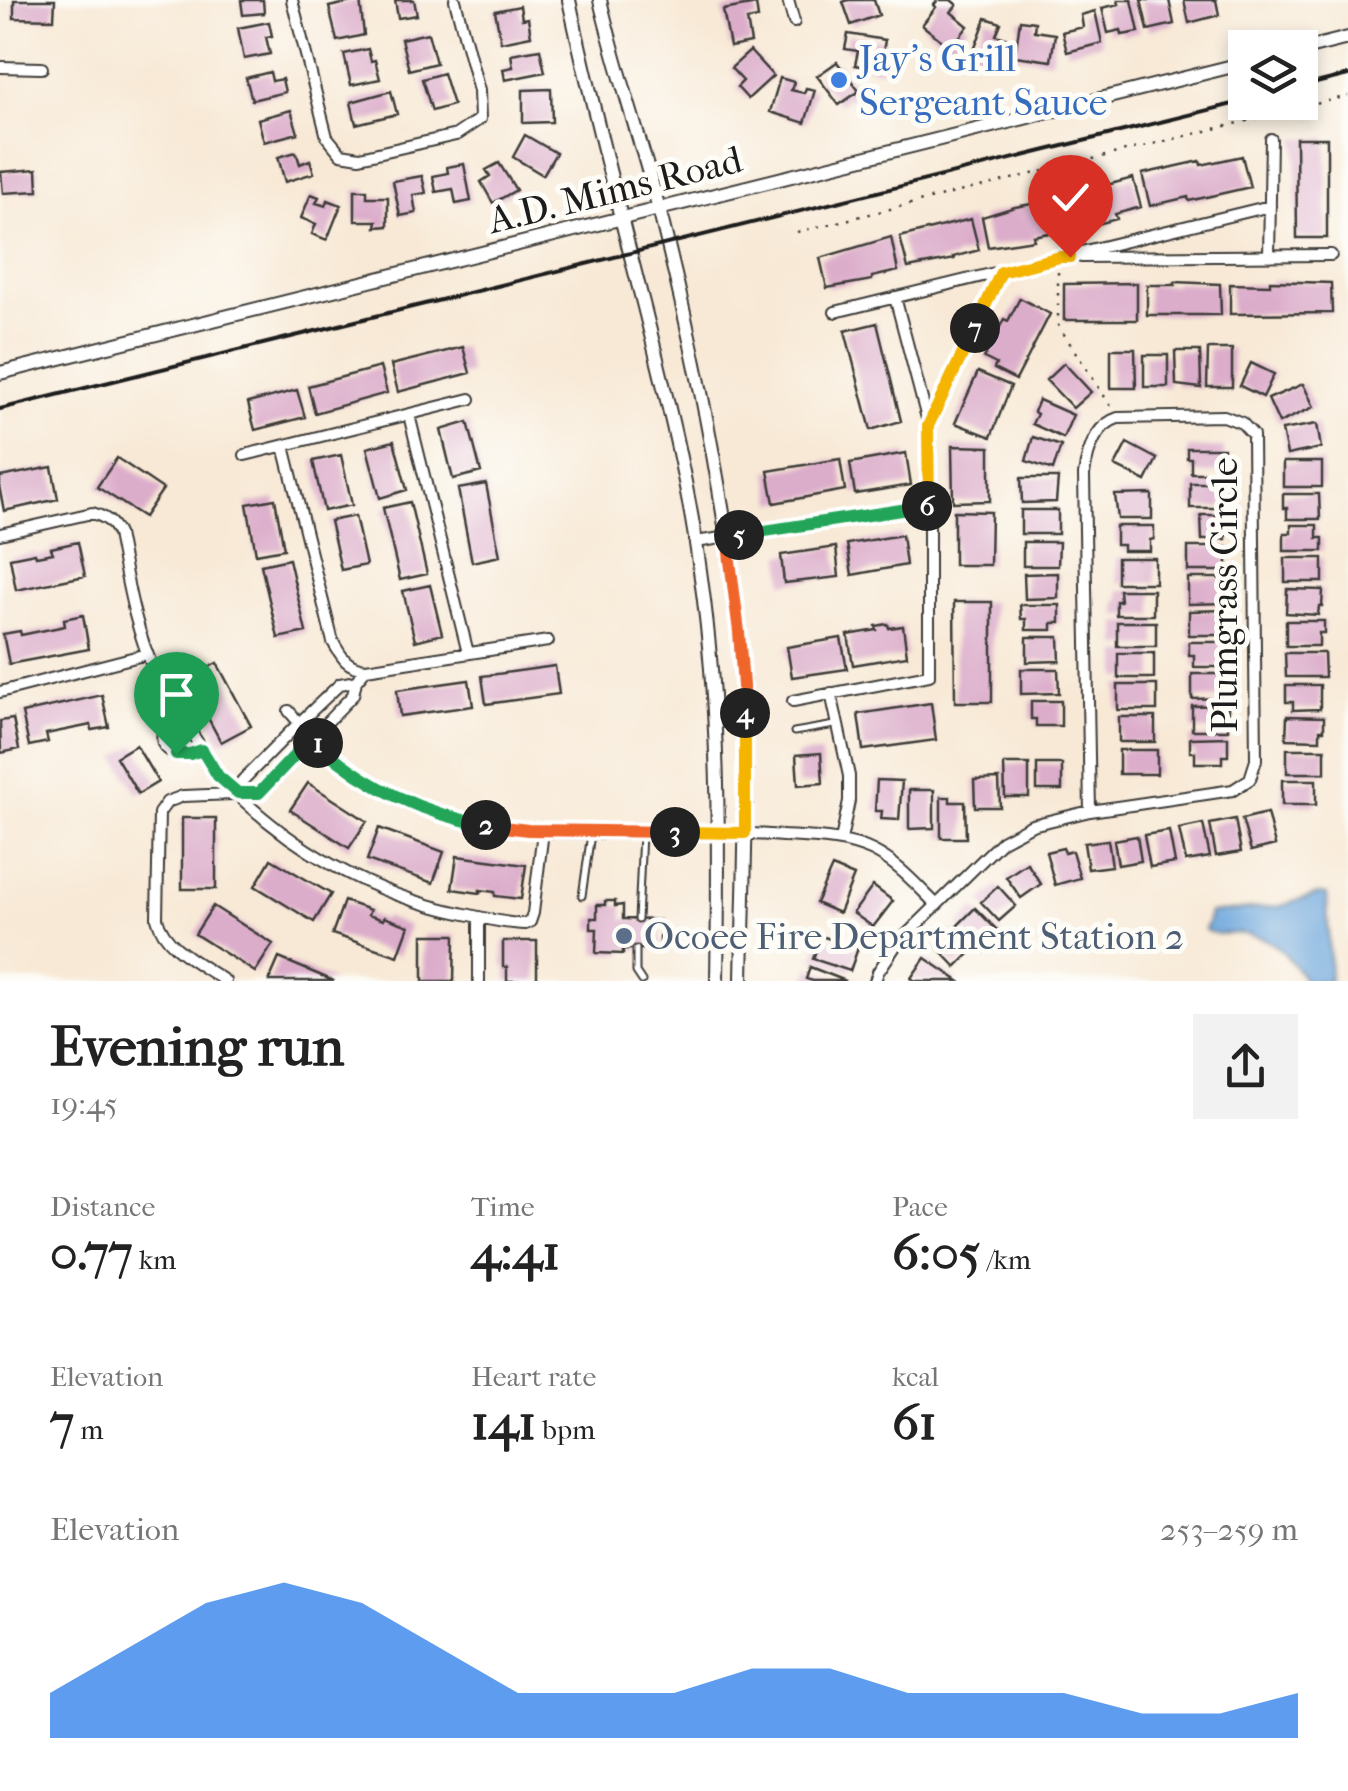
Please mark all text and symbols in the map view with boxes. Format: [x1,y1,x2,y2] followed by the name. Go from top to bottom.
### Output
[1228,30,1318,120] map controls
[1228,30,1318,120] button: layers
[856,36,1108,125] place label: Jay's Grill Sergeant Sauce
[828,69,850,91] marker: Jay's Grill Sergeant Sauce
[481,137,747,244] street label: A.D. Mims Road
[1028,155,1113,258] pin
[1043,170,1098,225] icon: check
[950,303,1000,353] pin: 7
[968,311,982,344] text: 7
[1202,458,1247,732] street label: Plumgrass Circle
[902,481,952,531] pin: 6
[919,489,935,522] text: 6
[714,510,764,560] pin: 5
[733,518,745,551] text: 5
[134,652,219,755] pin
[149,667,204,722] icon: arrive
[720,688,770,738] pin: 4
[737,696,753,729] text: 4
[293,718,343,768] pin: 1
[313,726,323,759] text: 1
[461,800,511,850] pin: 2
[650,807,700,857] pin: 3
[479,808,493,841] text: 2
[669,815,681,848] text: 3
[644,914,1184,959] place label: Ocoee Fire Department Station 2
[613,925,635,947] marker: Ocoee Fire Department Station 2
[1193,1014,1298,1119] button: share
[50,1015,344,1079] text: Evening run
[50,1085,118,1122] text: 19:45
[50,1190,155,1223] text: Distance
[471,1190,535,1223] text: Time
[892,1190,948,1223] text: Pace
[50,1223,133,1282] text: 0.77
[471,1223,560,1282] text: 4:41
[892,1223,980,1282] text: 6:05
[133,1243,176,1276] text: km
[980,1243,1031,1276] text: /km
[50,1360,163,1393] text: Elevation
[471,1360,596,1393] text: Heart rate
[892,1360,939,1393] text: kcal
[50,1393,74,1452] text: 7
[471,1393,536,1452] text: 141
[892,1393,937,1452] text: 61
[74,1413,103,1446] text: m
[536,1413,595,1446] text: bpm
[50,1511,179,1548] text: Elevation
[1160,1511,1298,1548] text: 253–259 m

